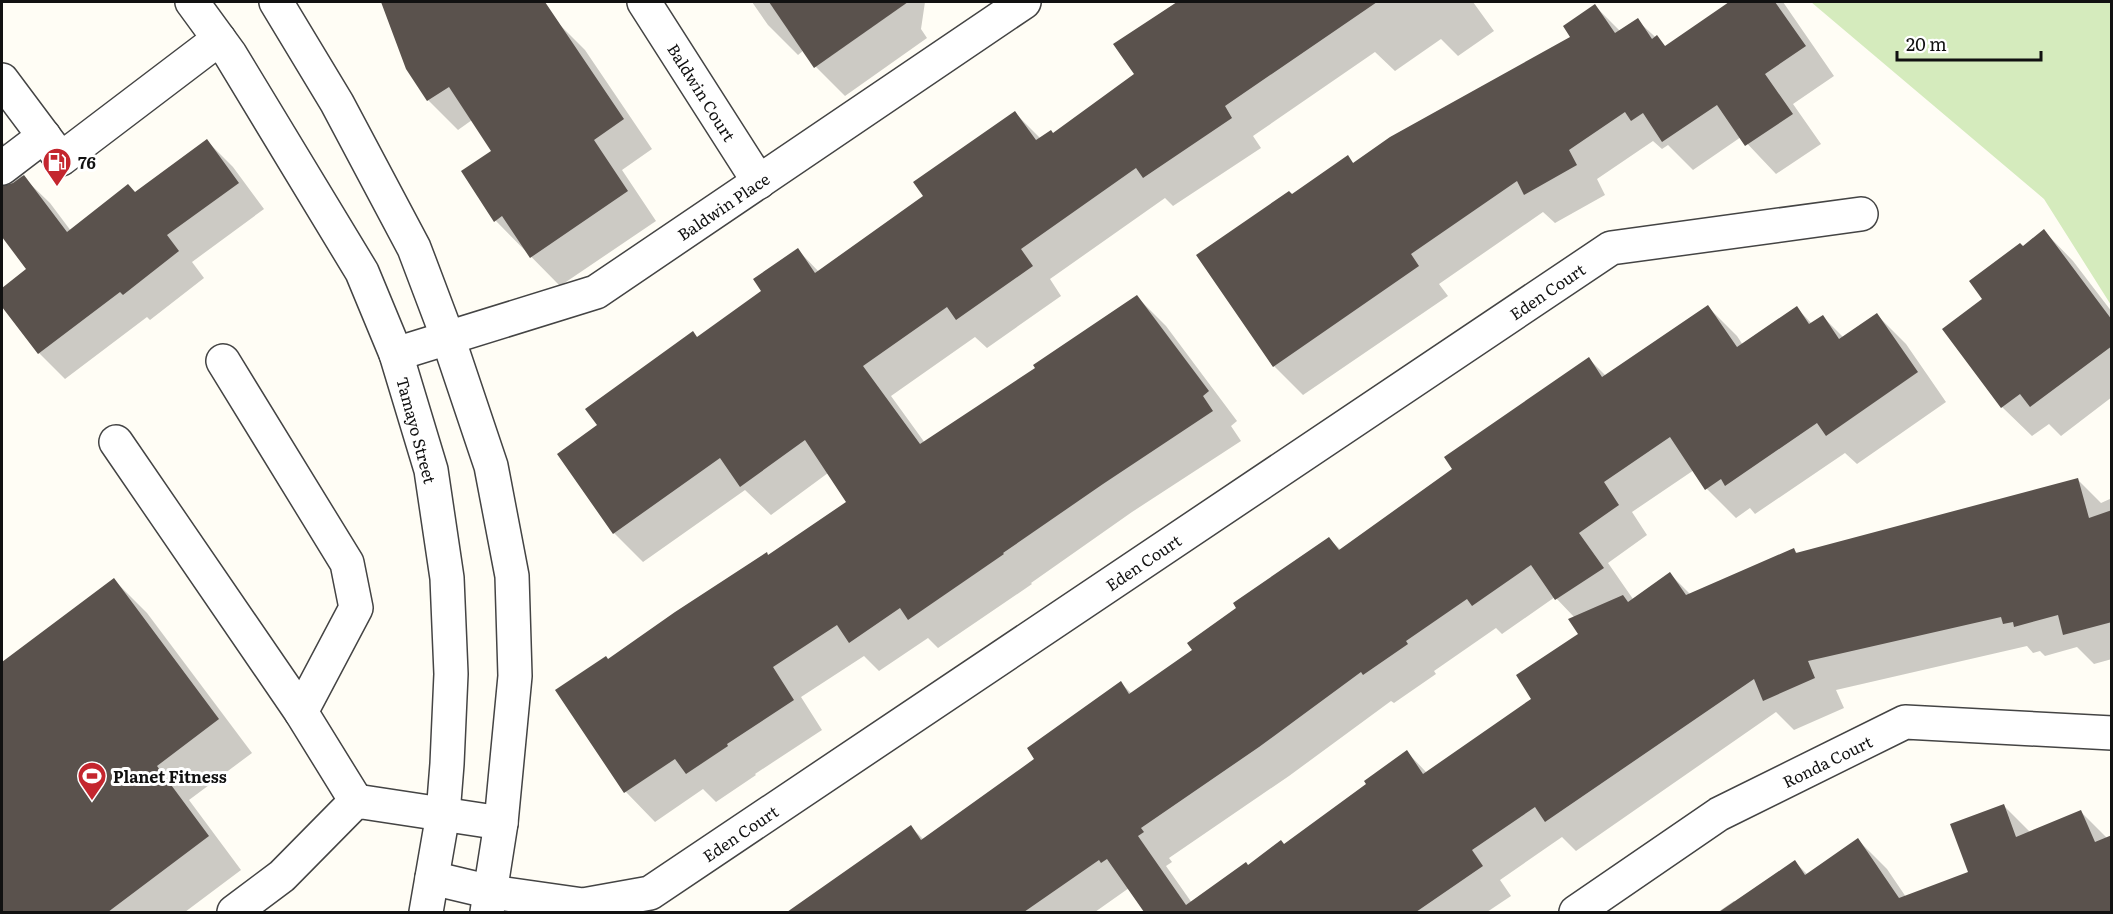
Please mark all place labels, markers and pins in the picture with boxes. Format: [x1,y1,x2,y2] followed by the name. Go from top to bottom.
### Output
[41,146,73,188] fuel station icon: 76
[78,150,96,174] place label: 76
[76,760,108,802] sports icon: Planet Fitness
[113,764,227,788] place label: Planet Fitness

